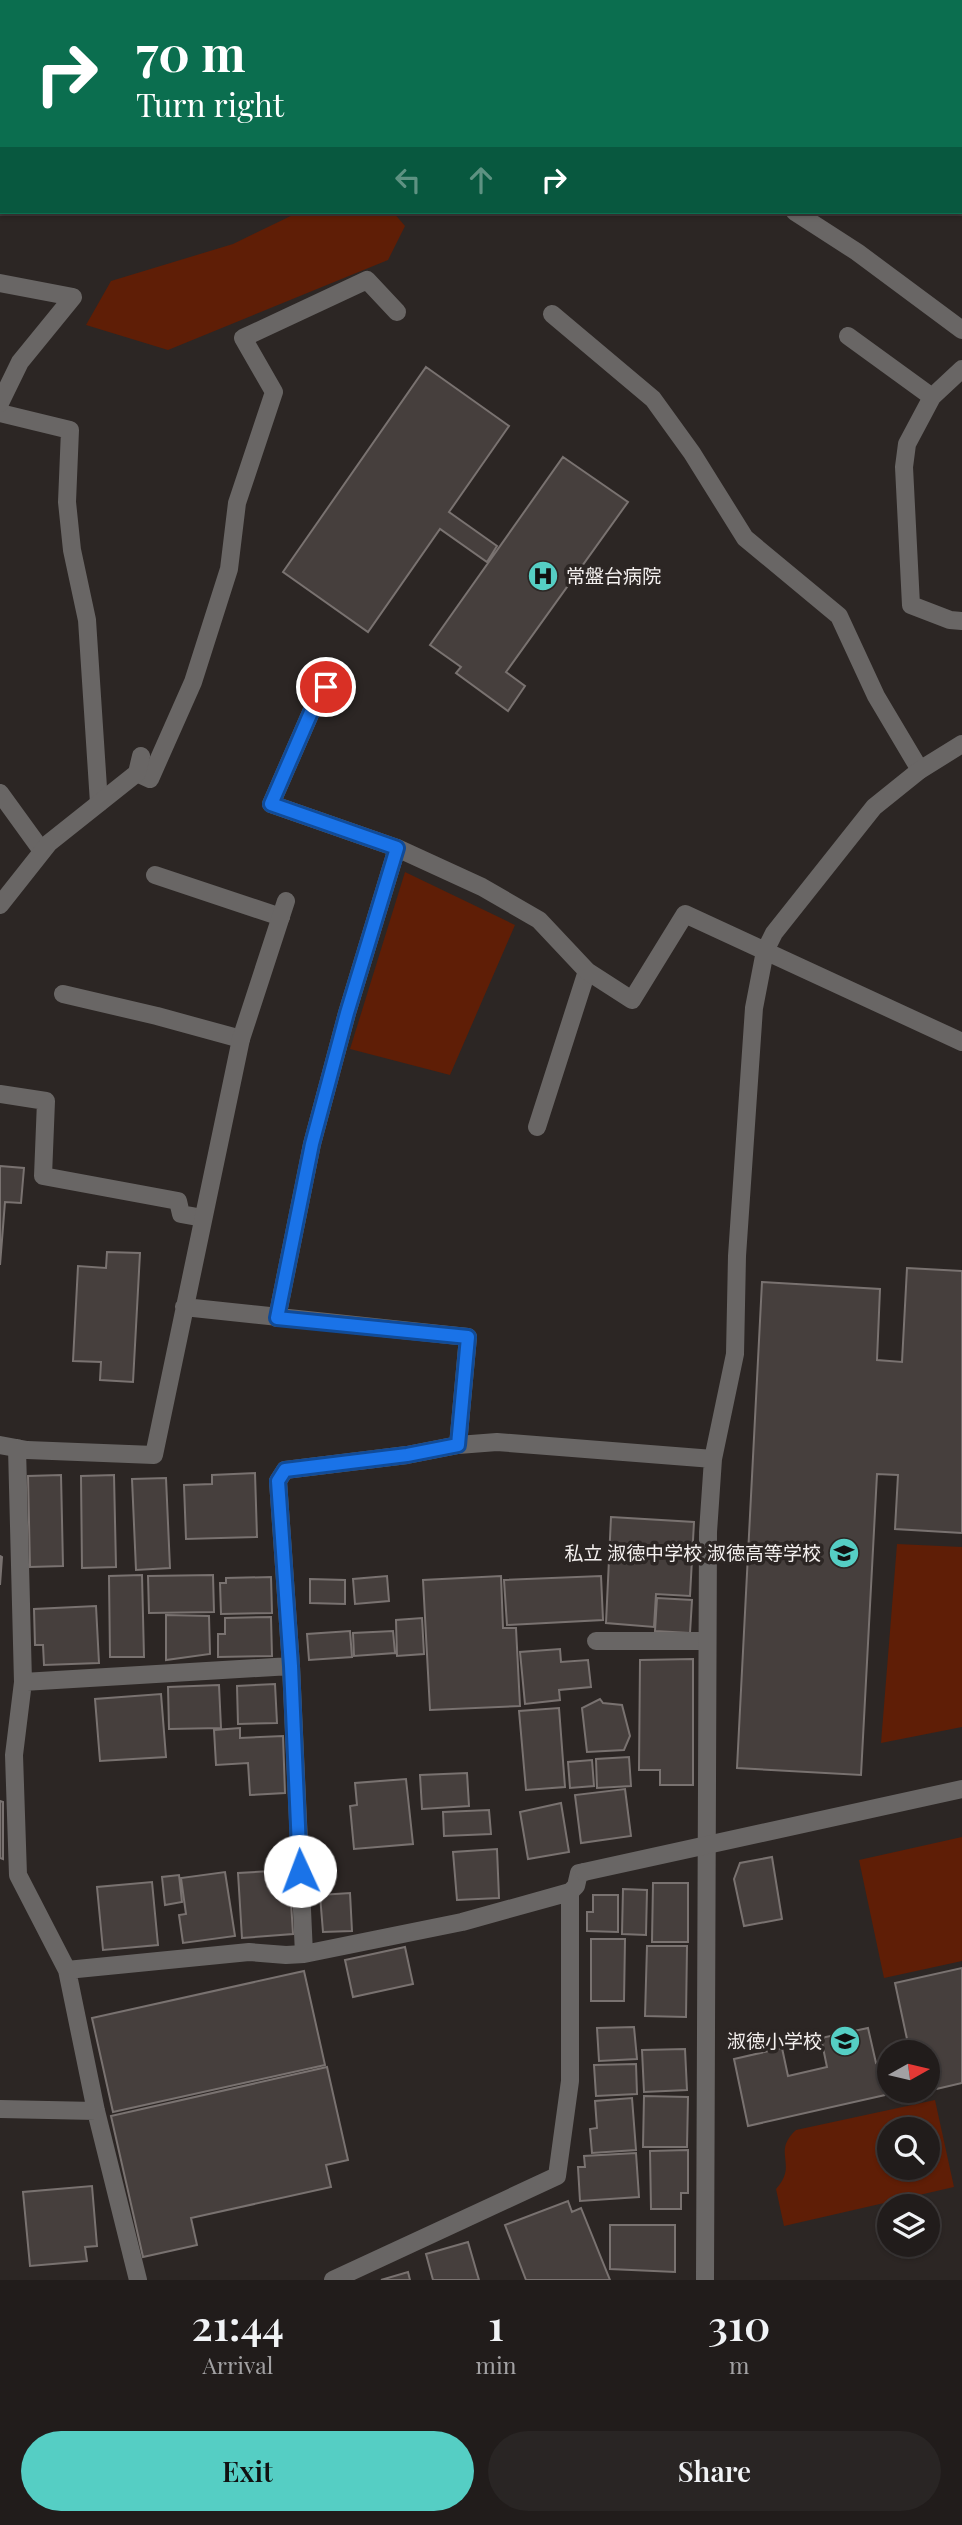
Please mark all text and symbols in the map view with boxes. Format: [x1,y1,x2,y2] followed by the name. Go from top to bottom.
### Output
[136,19,246,84] text: 70 m
[21,28,112,119] icon: right
[136,82,284,125] text: Turn right
[389,161,427,199] icon: left
[462,161,500,199] icon: ahead
[535,161,573,199] icon: right
[526,559,560,593] hospital icon: 常盤台病院
[566,562,661,588] place label: 常盤台病院
[296,657,356,717] pin
[307,668,345,706] icon: arrive
[827,1536,861,1570] school or university icon: 私立 淑徳中学校 淑徳高等学校
[565,1539,821,1565] place label: 私立 淑徳中学校 淑徳高等学校
[263,1834,337,1908] position arrow
[828,2024,862,2058] school or university icon: 淑徳小学校
[727,2027,822,2053] place label: 淑徳小学校
[877,2040,940,2104] north arrow
[877,2040,940,2257] map controls
[877,2117,940,2180] button: search
[877,2194,940,2257] button: layers
[192,2296,284,2352] text: 21:44
[488,2296,504,2352] text: 1
[708,2296,770,2352] text: 310
[202,2349,273,2380] text: Arrival
[476,2349,517,2380] text: min
[729,2349,749,2380] text: m
[21,2431,474,2511] button: Exit
[488,2431,941,2511] button: Share

